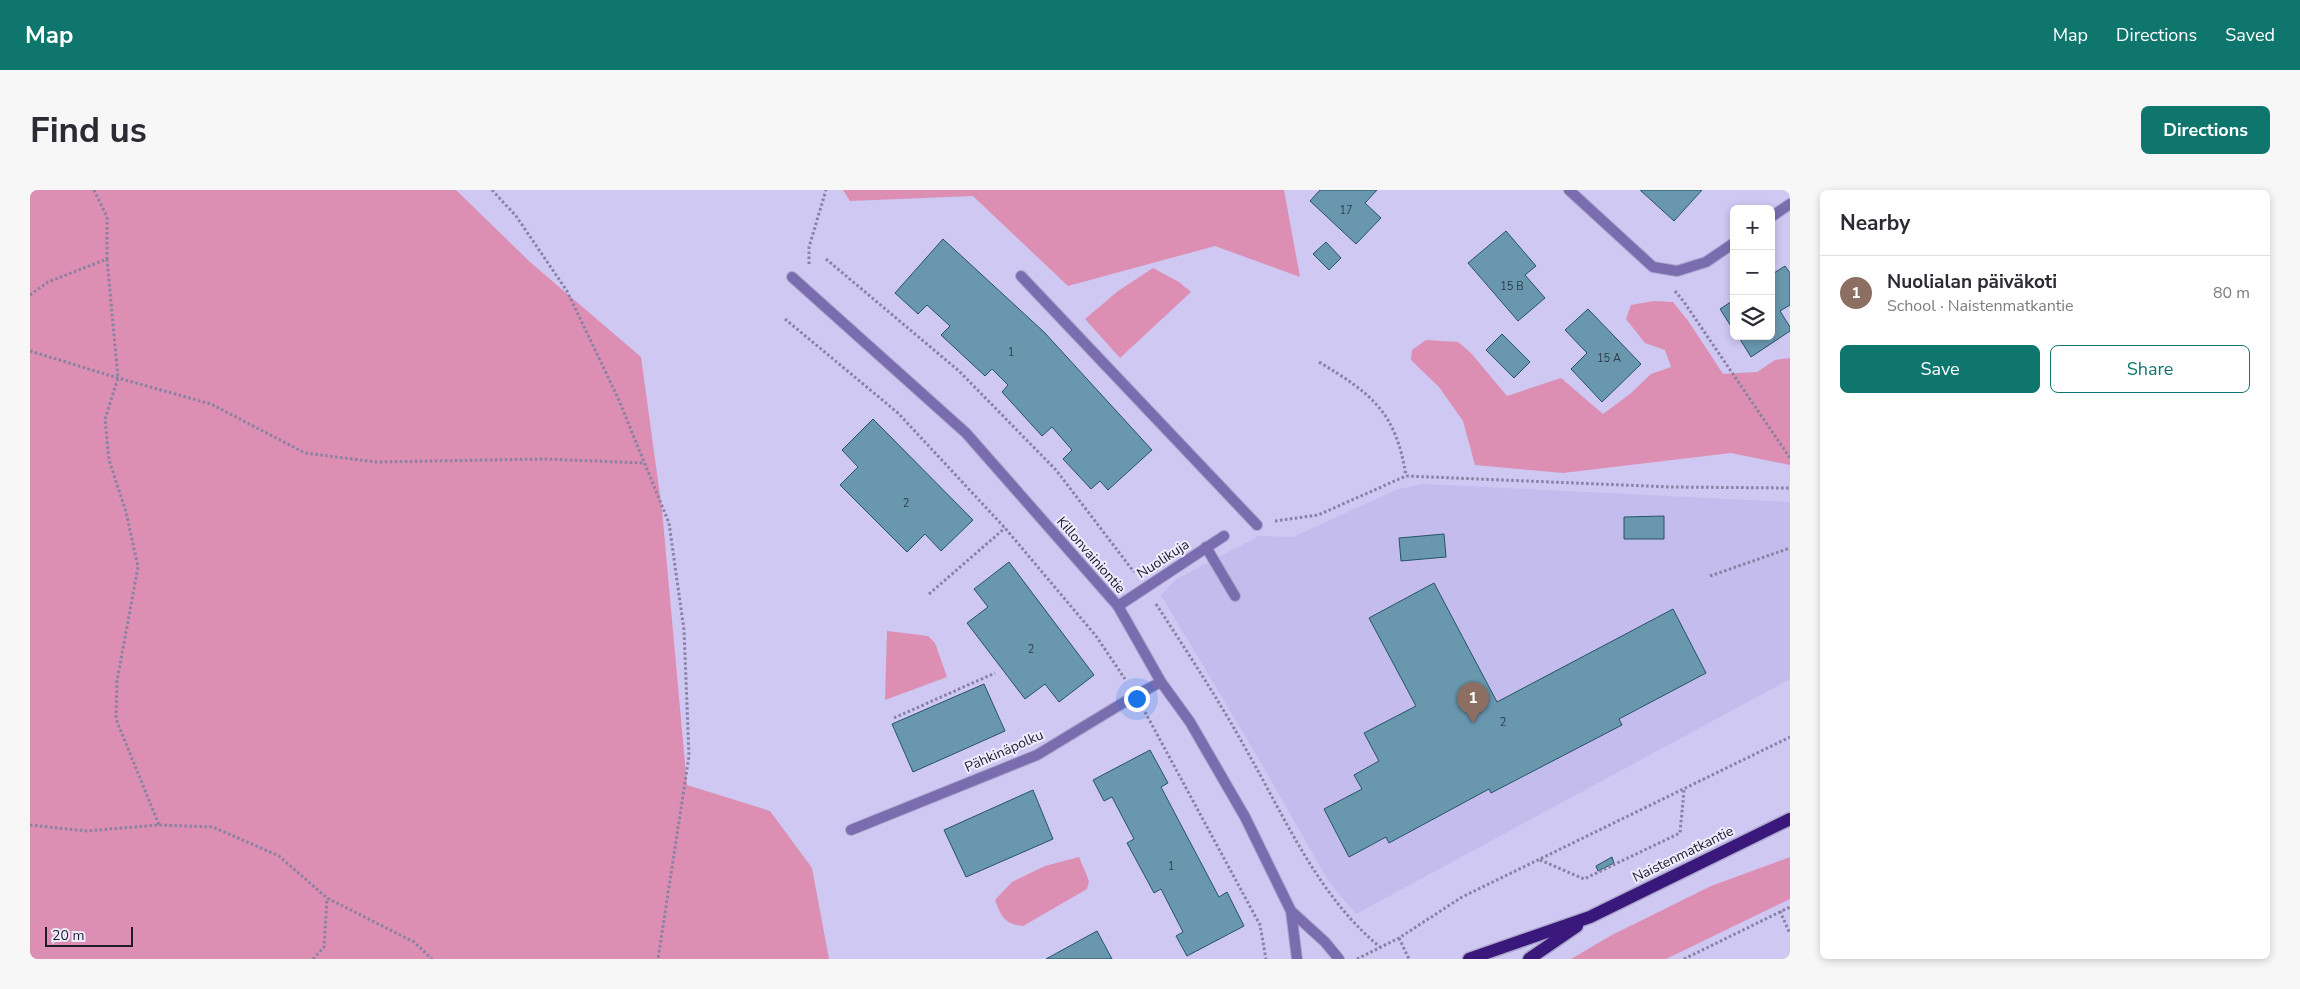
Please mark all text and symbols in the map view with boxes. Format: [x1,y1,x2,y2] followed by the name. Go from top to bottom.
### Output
[25,19,73,51] text: Map
[2053,23,2088,47] text: Map
[2116,23,2197,47] text: Directions
[2225,23,2275,47] text: Saved
[2141,106,2270,154] button: Directions
[30,107,147,154] text: Find us
[1339,203,1353,218] house number: 17
[1730,205,1775,340] map controls
[1730,205,1775,250] button: +
[1840,209,1910,237] text: Nearby
[1730,250,1775,295] button: −
[1887,269,2057,295] text: Nuolialan päiväkoti
[1500,279,1524,294] house number: 15 B
[1851,282,1861,304] text: 1
[2213,282,2250,304] text: 80 m
[1730,295,1775,340] button: layers
[1887,295,2074,317] text: School · Naistenmatkantie
[1008,345,1014,360] house number: 1
[1840,345,2040,393] button: Save
[2050,345,2250,393] button: Share
[1597,351,1621,366] house number: 15 A
[903,496,909,511] house number: 2
[1052,512,1130,598] street label: Killonvainiontie
[1133,535,1193,583] street label: Nuolikuja
[1028,642,1034,657] house number: 2
[1457,682,1489,723] pin: 1
[1124,686,1150,712] your location
[1500,715,1506,730] house number: 2
[962,725,1046,777] street label: Pähkinäpolku
[1629,821,1737,887] street label: Naistenmatkantie
[1168,859,1174,874] house number: 1
[45,924,132,947] scale bar
[52,926,84,945] text: 20 m

